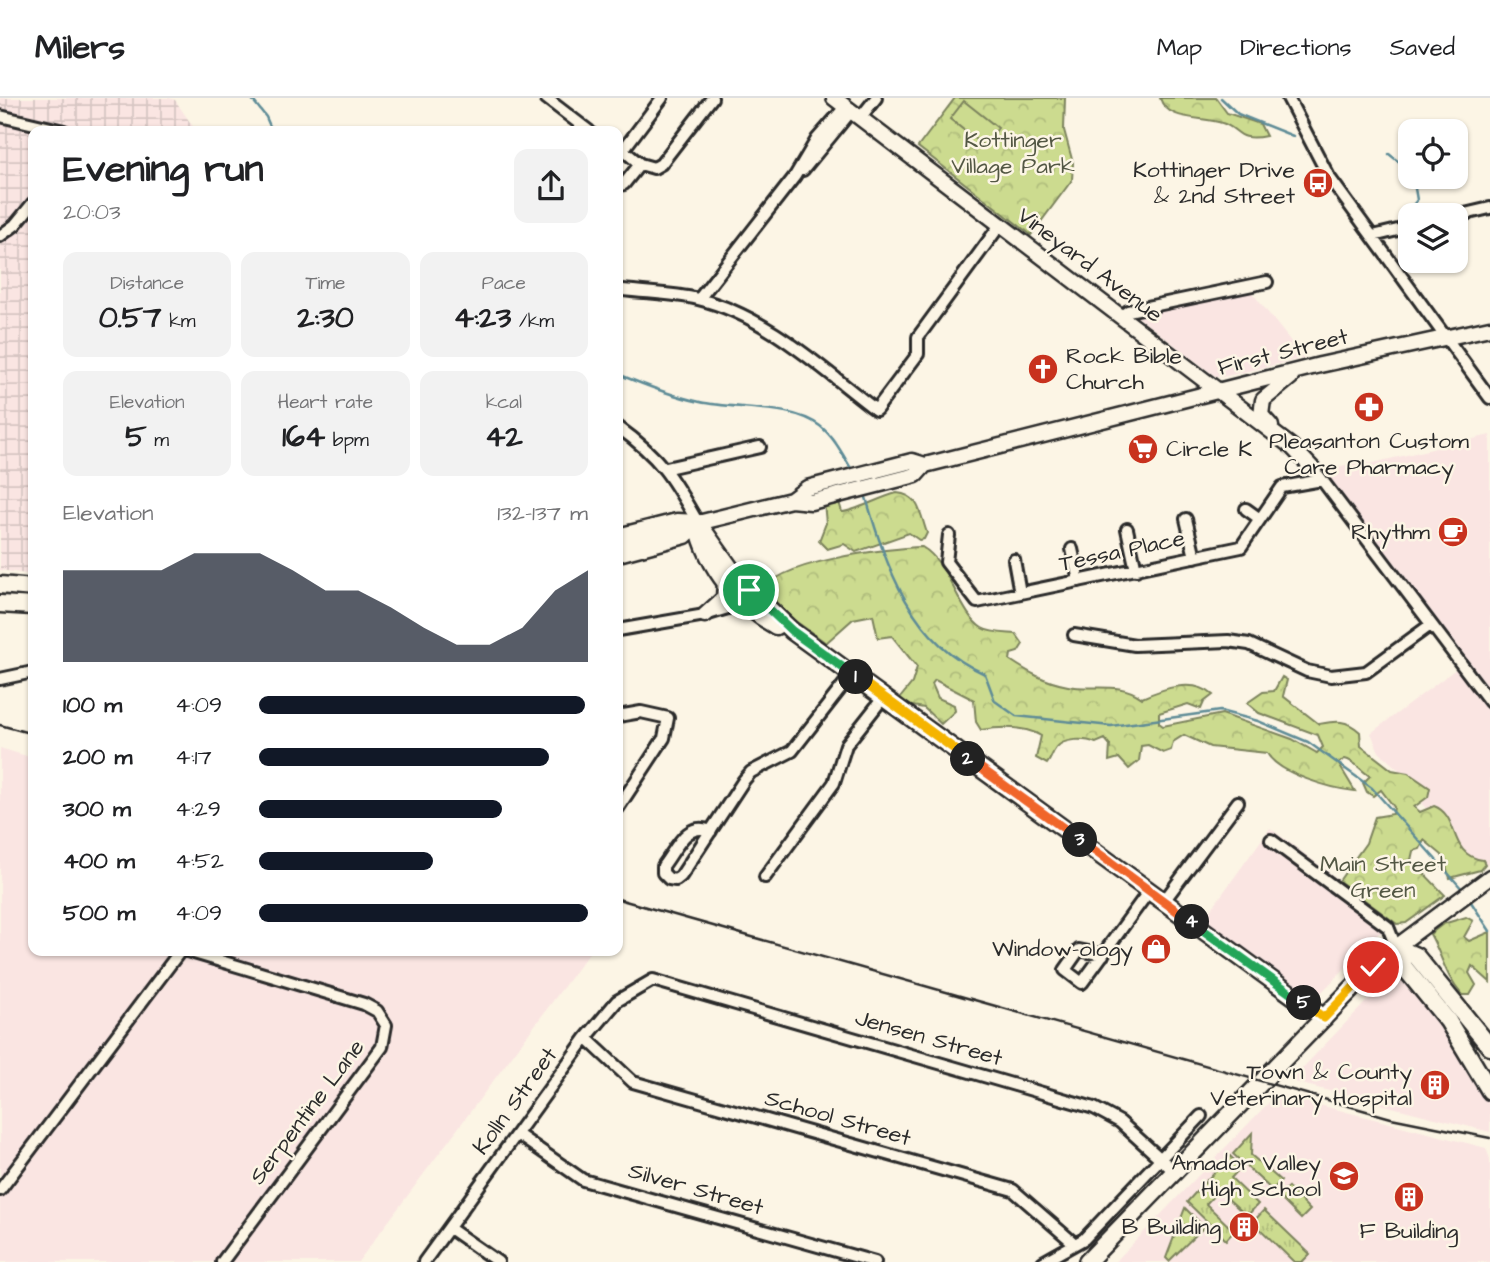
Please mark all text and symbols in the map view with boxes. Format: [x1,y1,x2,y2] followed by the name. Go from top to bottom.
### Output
[35,25,125,71] text: Milers
[1157,31,1202,65] text: Map
[1240,31,1352,65] text: Directions
[1390,31,1455,65] text: Saved
[1398,119,1468,273] map controls
[1398,119,1468,189] button: locate
[951,124,1075,183] park label: Kottinger Village Park
[63,144,264,196] text: Evening run
[514,149,588,223] button: share
[1133,154,1296,212] place label: Kottinger Drive & 2nd Street
[1301,166,1335,200] bus stop icon: Kottinger Drive & 2nd Street
[63,196,121,228] text: 20:03
[1010,200,1169,331] street label: Vineyard Avenue
[1398,203,1468,273] button: layers
[110,270,184,297] text: Distance
[306,270,345,297] text: Time
[482,270,526,297] text: Pace
[99,297,162,339] text: 0.57
[297,297,354,339] text: 2:30
[454,297,511,339] text: 4:23
[162,308,196,335] text: km
[511,308,554,335] text: /km
[1215,320,1352,384] street label: First Street
[1066,340,1182,398] place label: Rock Bible Church
[1026,352,1060,386] church icon: Rock Bible Church
[110,389,185,416] text: Elevation
[278,389,373,416] text: Heart rate
[486,389,522,416] text: kcal
[1352,390,1386,424] pharmacy icon: Pleasanton Custom Care Pharmacy
[125,416,147,458] text: 5
[282,416,325,458] text: 164
[485,416,523,458] text: 42
[1269,425,1469,484] place label: Pleasanton Custom Care Pharmacy
[147,427,169,454] text: m
[325,427,369,454] text: bpm
[1126,432,1160,466] supermarket icon: Circle K
[1166,433,1252,465] place label: Circle K
[63,497,154,529] text: Elevation
[497,497,588,529] text: 132–137 m
[1436,515,1470,549] cafe icon: Rhythm
[1351,516,1430,549] place label: Rhythm
[1056,522,1188,580] street label: Tessa Place
[719,560,779,620] pin
[730,571,768,609] icon: arrive
[838,660,874,694] pin: 1
[854,663,857,690] text: 1
[63,689,122,721] text: 100 m
[175,689,222,721] text: 4:09
[63,741,132,773] text: 200 m
[175,741,212,773] text: 4:17
[950,742,986,776] pin: 2
[962,745,973,772] text: 2
[63,793,131,825] text: 300 m
[175,793,221,825] text: 4:29
[1062,822,1098,858] pin: 3
[1075,826,1084,853] text: 3
[63,845,135,877] text: 400 m
[175,845,224,877] text: 4:52
[1320,848,1447,906] park label: Main Street Green
[63,897,135,929] text: 500 m
[175,897,222,929] text: 4:09
[1174,904,1210,940] pin: 4
[1185,908,1198,935] text: 4
[1139,932,1173,966] shop icon: Window-ology
[992,933,1133,966] place label: Window-ology
[1343,937,1403,997] pin
[1354,948,1392,986] icon: check
[1286,986,1322,1020] pin: 5
[1297,989,1310,1016] text: 5
[852,1002,1007,1074] street label: Jensen Street
[242,1033,372,1191] street label: Serpentine Lane
[465,1040,565,1161] street label: Kolln Street
[1210,1056,1412,1115] place label: Town & County Veterinary Hospital
[1418,1068,1452,1102] building icon: Town & County Veterinary Hospital
[761,1082,915,1154] street label: School Street
[1172,1147,1321,1206] place label: Amador Valley High School
[625,1154,768,1224] street label: Silver Street
[1327,1159,1361,1193] school or university icon: Amador Valley High School
[1392,1180,1426,1214] building icon: F Building
[1227,1210,1261,1244] building icon: B Building
[1122,1211,1221,1244] place label: B Building
[1360,1215,1459,1248] place label: F Building

